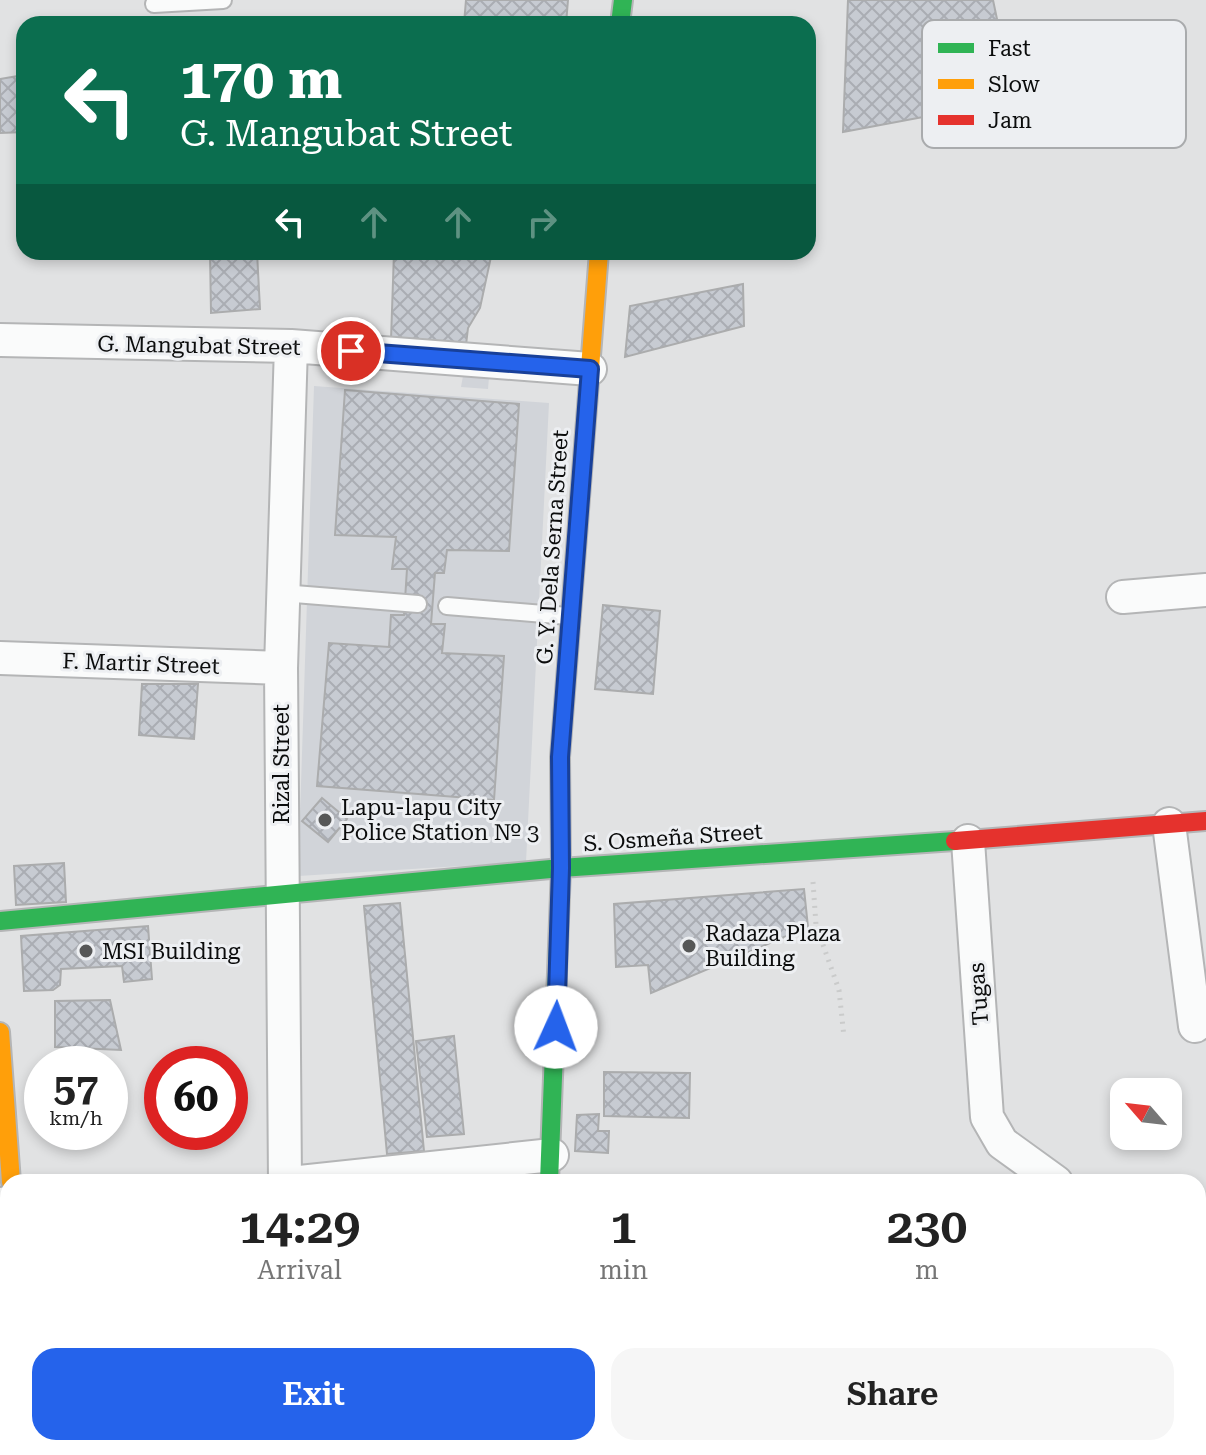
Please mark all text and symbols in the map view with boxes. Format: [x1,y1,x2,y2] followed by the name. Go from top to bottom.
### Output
[922,20,1186,148] legend
[988,36,1031,61] text: Fast
[180,46,342,112] text: 170 m
[48,48,152,152] icon: left
[988,72,1041,97] text: Slow
[988,108,1032,133] text: Jam
[180,113,513,155] text: G. Mangubat Street
[268,200,312,244] icon: left
[352,200,396,244] icon: ahead
[436,200,480,244] icon: ahead
[520,200,564,244] icon: right
[317,317,385,385] pin
[329,329,373,373] icon: arrive
[97,331,301,360] street label: G. Mangubat Street
[532,429,573,665] street label: G. Y. Dela Serna Street
[62,648,220,679] street label: F. Martir Street
[269,704,294,824] street label: Rizal Street
[341,795,539,845] place label: Lapu-lapu City Police Station № 3
[316,811,334,829] marker: Lapu-lapu City Police Station № 3
[583,819,763,856] street label: S. Osmeña Street
[705,921,841,971] place label: Radaza Plaza Building
[680,937,698,955] marker: Radaza Plaza Building
[102,939,241,964] place label: MSI Building
[77,942,95,960] marker: MSI Building
[964,962,993,1026] street label: Tugas
[514,985,598,1069] position arrow
[144,1046,248,1150] speed limit sign: 60
[54,1064,98,1111] text: 57
[1110,1078,1182,1150] north arrow
[1110,1078,1182,1150] map controls
[49,1106,103,1130] text: km/h
[239,1199,360,1255] text: 14:29
[610,1199,637,1255] text: 1
[887,1199,967,1255] text: 230
[257,1255,342,1285] text: Arrival
[599,1255,648,1285] text: min
[915,1255,939,1285] text: m
[32,1348,595,1440] button: Exit
[611,1348,1174,1440] button: Share

